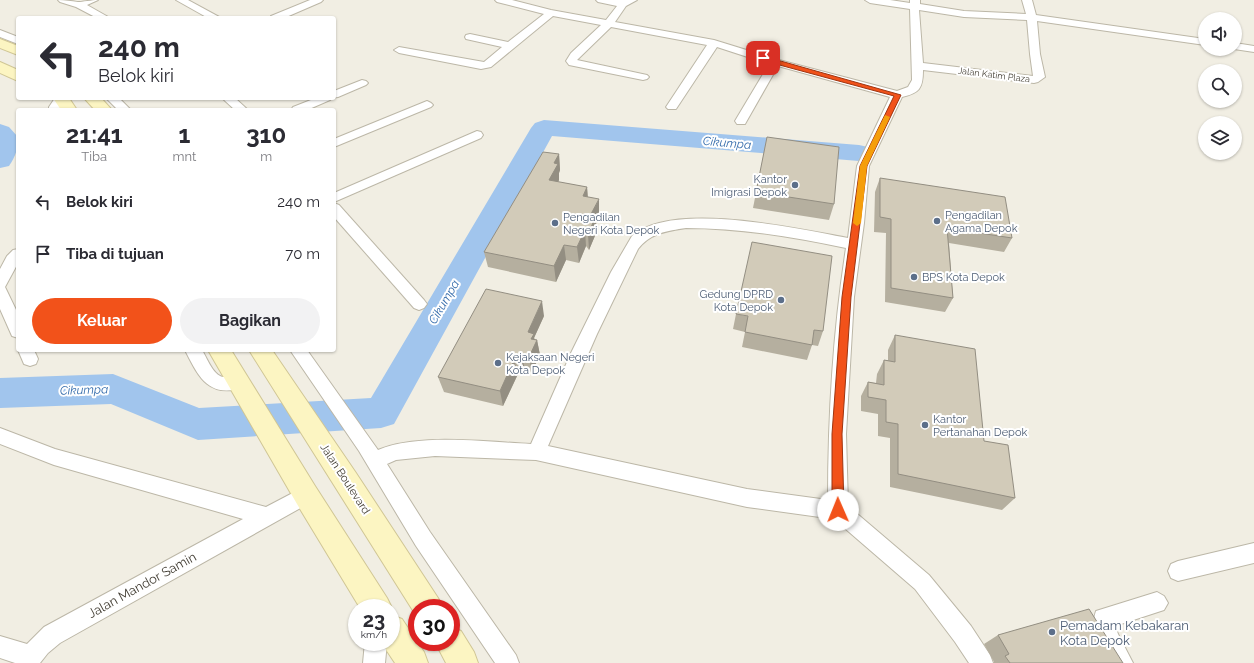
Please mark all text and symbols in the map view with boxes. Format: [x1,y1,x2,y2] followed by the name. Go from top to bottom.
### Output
[1198,12,1242,160] map controls
[1198,12,1242,56] button: sound
[98,31,180,64] text: 240 m
[32,32,84,84] icon: left
[746,41,780,75] pin
[752,47,774,69] icon: arrive
[1198,64,1242,108] button: search
[98,65,174,86] text: Belok kiri
[957,66,1031,84] street label: Jalan Katim Plaza
[1198,116,1242,160] button: layers
[66,120,123,149] text: 21:41
[179,120,190,149] text: 1
[246,120,286,149] text: 310
[702,134,752,152] water label: Cikumpa
[81,149,107,164] text: Tiba
[173,149,196,164] text: mnt
[260,149,272,164] text: m
[711,173,787,199] place label: Kantor Imigrasi Depok
[790,180,800,190] marker: Kantor Imigrasi Depok
[32,191,54,213] icon: left
[66,193,133,211] text: Belok kiri
[277,193,320,211] text: 240 m
[945,209,1018,235] place label: Pengadilan Agama Depok
[563,211,660,237] place label: Pengadilan Negeri Kota Depok
[932,216,942,226] marker: Pengadilan Agama Depok
[550,218,560,228] marker: Pengadilan Negeri Kota Depok
[32,243,54,265] icon: arrive
[66,245,164,263] text: Tiba di tujuan
[285,245,320,263] text: 70 m
[922,271,1005,284] place label: BPS Kota Depok
[909,272,919,282] marker: BPS Kota Depok
[426,277,462,327] water label: Cikumpa
[700,288,773,314] place label: Gedung DPRD Kota Depok
[776,295,786,305] marker: Gedung DPRD Kota Depok
[32,298,172,344] button: Keluar
[180,298,320,344] button: Bagikan
[506,351,594,377] place label: Kejaksaan Negeri Kota Depok
[493,358,503,368] marker: Kejaksaan Negeri Kota Depok
[60,382,108,398] water label: Cikumpa
[933,413,1027,439] place label: Kantor Pertanahan Depok
[920,420,930,430] marker: Kantor Pertanahan Depok
[317,441,373,517] street label: Jalan Boulevard
[817,489,859,531] position arrow
[85,549,199,621] street label: Jalan Mandor Samin
[408,599,460,651] speed limit sign: 30
[363,608,385,632] text: 23
[1060,618,1189,648] place label: Pemadam Kebakaran Kota Depok
[1047,627,1057,637] marker: Pemadam Kebakaran Kota Depok
[361,629,387,640] text: km/h

